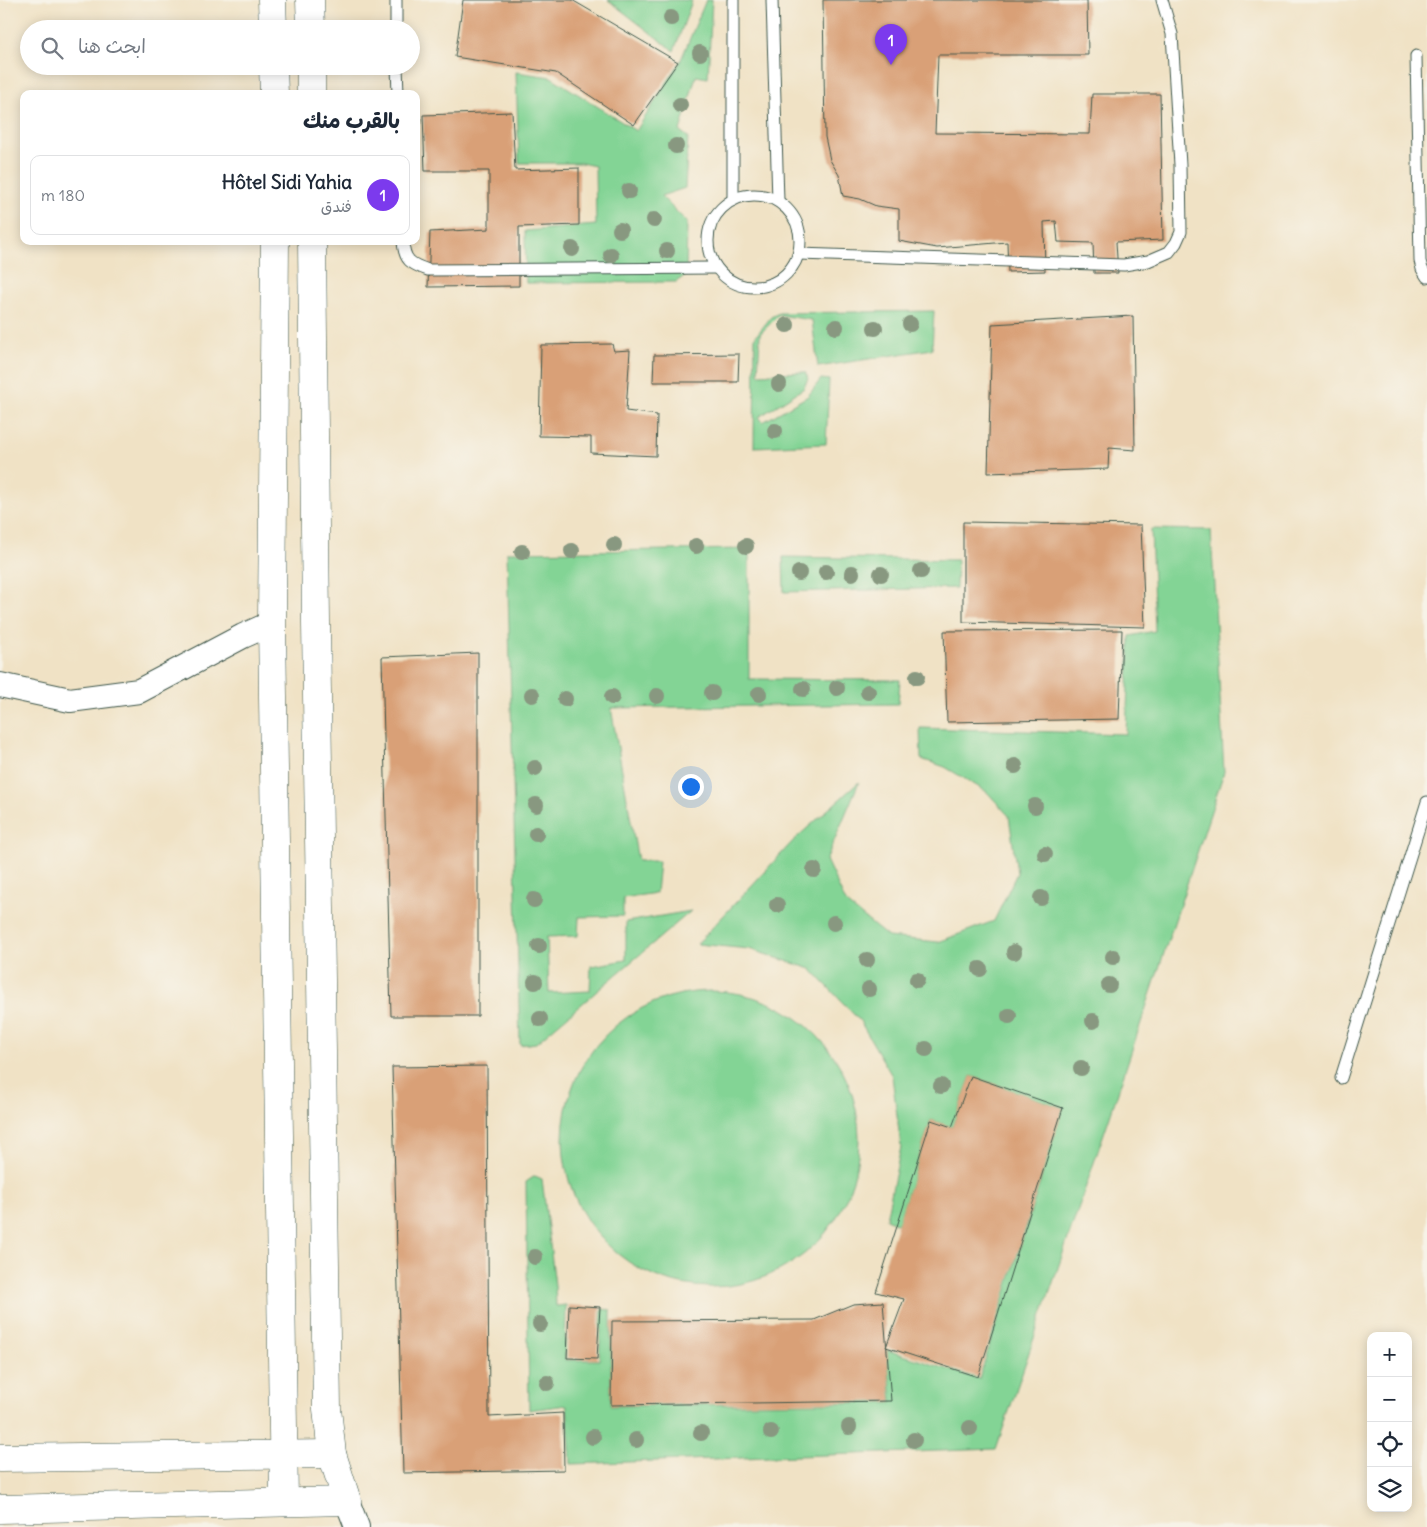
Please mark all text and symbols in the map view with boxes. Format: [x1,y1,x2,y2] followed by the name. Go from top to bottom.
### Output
[20,20,420,75] search box
[875,24,907,65] pin: 1
[38,34,66,62] icon: search
[78,34,146,58] text: ابحث هنا
[303,107,400,134] text: بالقرب منك
[222,170,352,194] text: Hôtel Sidi Yahia
[41,185,85,205] text: 180 m
[380,185,386,205] text: 1
[321,196,352,216] text: فندق
[678,774,704,800] your location
[1367,1332,1412,1512] map controls
[1367,1332,1412,1377] button: +
[1367,1377,1412,1422] button: −
[1367,1422,1412,1467] button: locate
[1367,1467,1412,1512] button: layers

